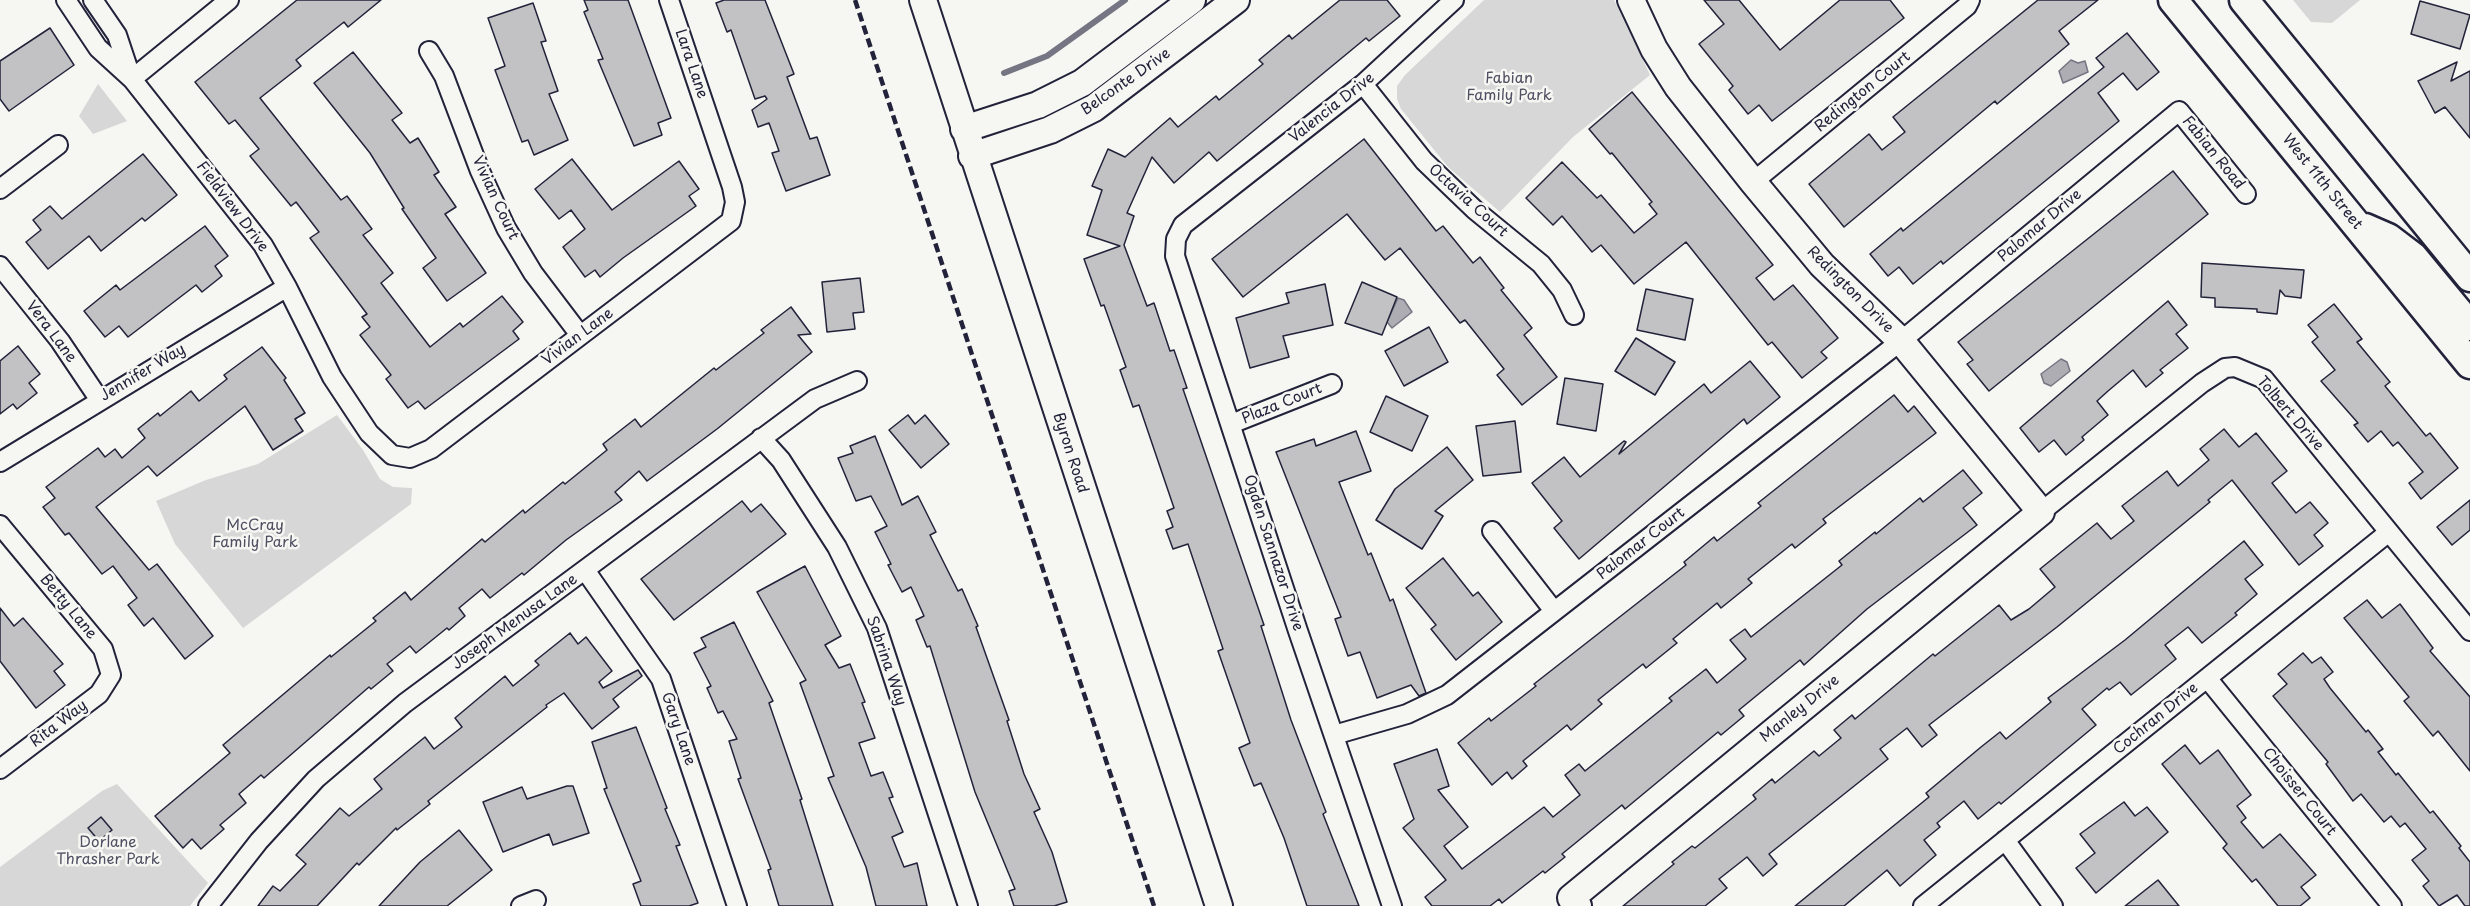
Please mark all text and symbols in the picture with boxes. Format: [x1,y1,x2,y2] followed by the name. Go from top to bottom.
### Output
[671,27,711,101] street label: Lara Lane
[1078,45,1174,119] street label: Belconte Drive
[1812,48,1914,136] street label: Redington Court
[1286,69,1378,147] street label: Valencia Drive
[1466,70,1552,105] park label: Fabian Family Park
[2178,113,2248,193] street label: Fabian Road
[2278,131,2366,233] street label: West 11th Street
[468,153,522,243] street label: Vivian Court
[192,158,272,256] street label: Fieldview Drive
[1425,161,1511,241] street label: Octavia Court
[1995,186,2085,266] street label: Palomar Drive
[1803,243,1897,337] street label: Redington Drive
[22,298,80,366] street label: Vera Lane
[539,304,617,370] street label: Vivian Lane
[97,340,189,406] street label: Jennifer Way
[2253,373,2327,455] street label: Tolbert Drive
[1239,380,1325,428] street label: Plaza Court
[1049,411,1091,495] street label: Byron Road
[1239,473,1307,633] street label: Ogden Sannazor Drive
[1594,504,1688,584] street label: Palomar Court
[212,517,298,552] park label: McCray Family Park
[449,570,581,674] street label: Joseph Menusa Lane
[36,571,100,643] street label: Betty Lane
[862,614,910,708] street label: Sabrina Way
[1757,672,1843,746] street label: Manley Drive
[2110,679,2202,759] street label: Cochran Drive
[657,690,699,768] street label: Gary Lane
[27,697,91,751] street label: Rita Way
[2258,744,2340,840] street label: Choisser Court
[56,834,160,869] park label: Dorlane Thrasher Park

